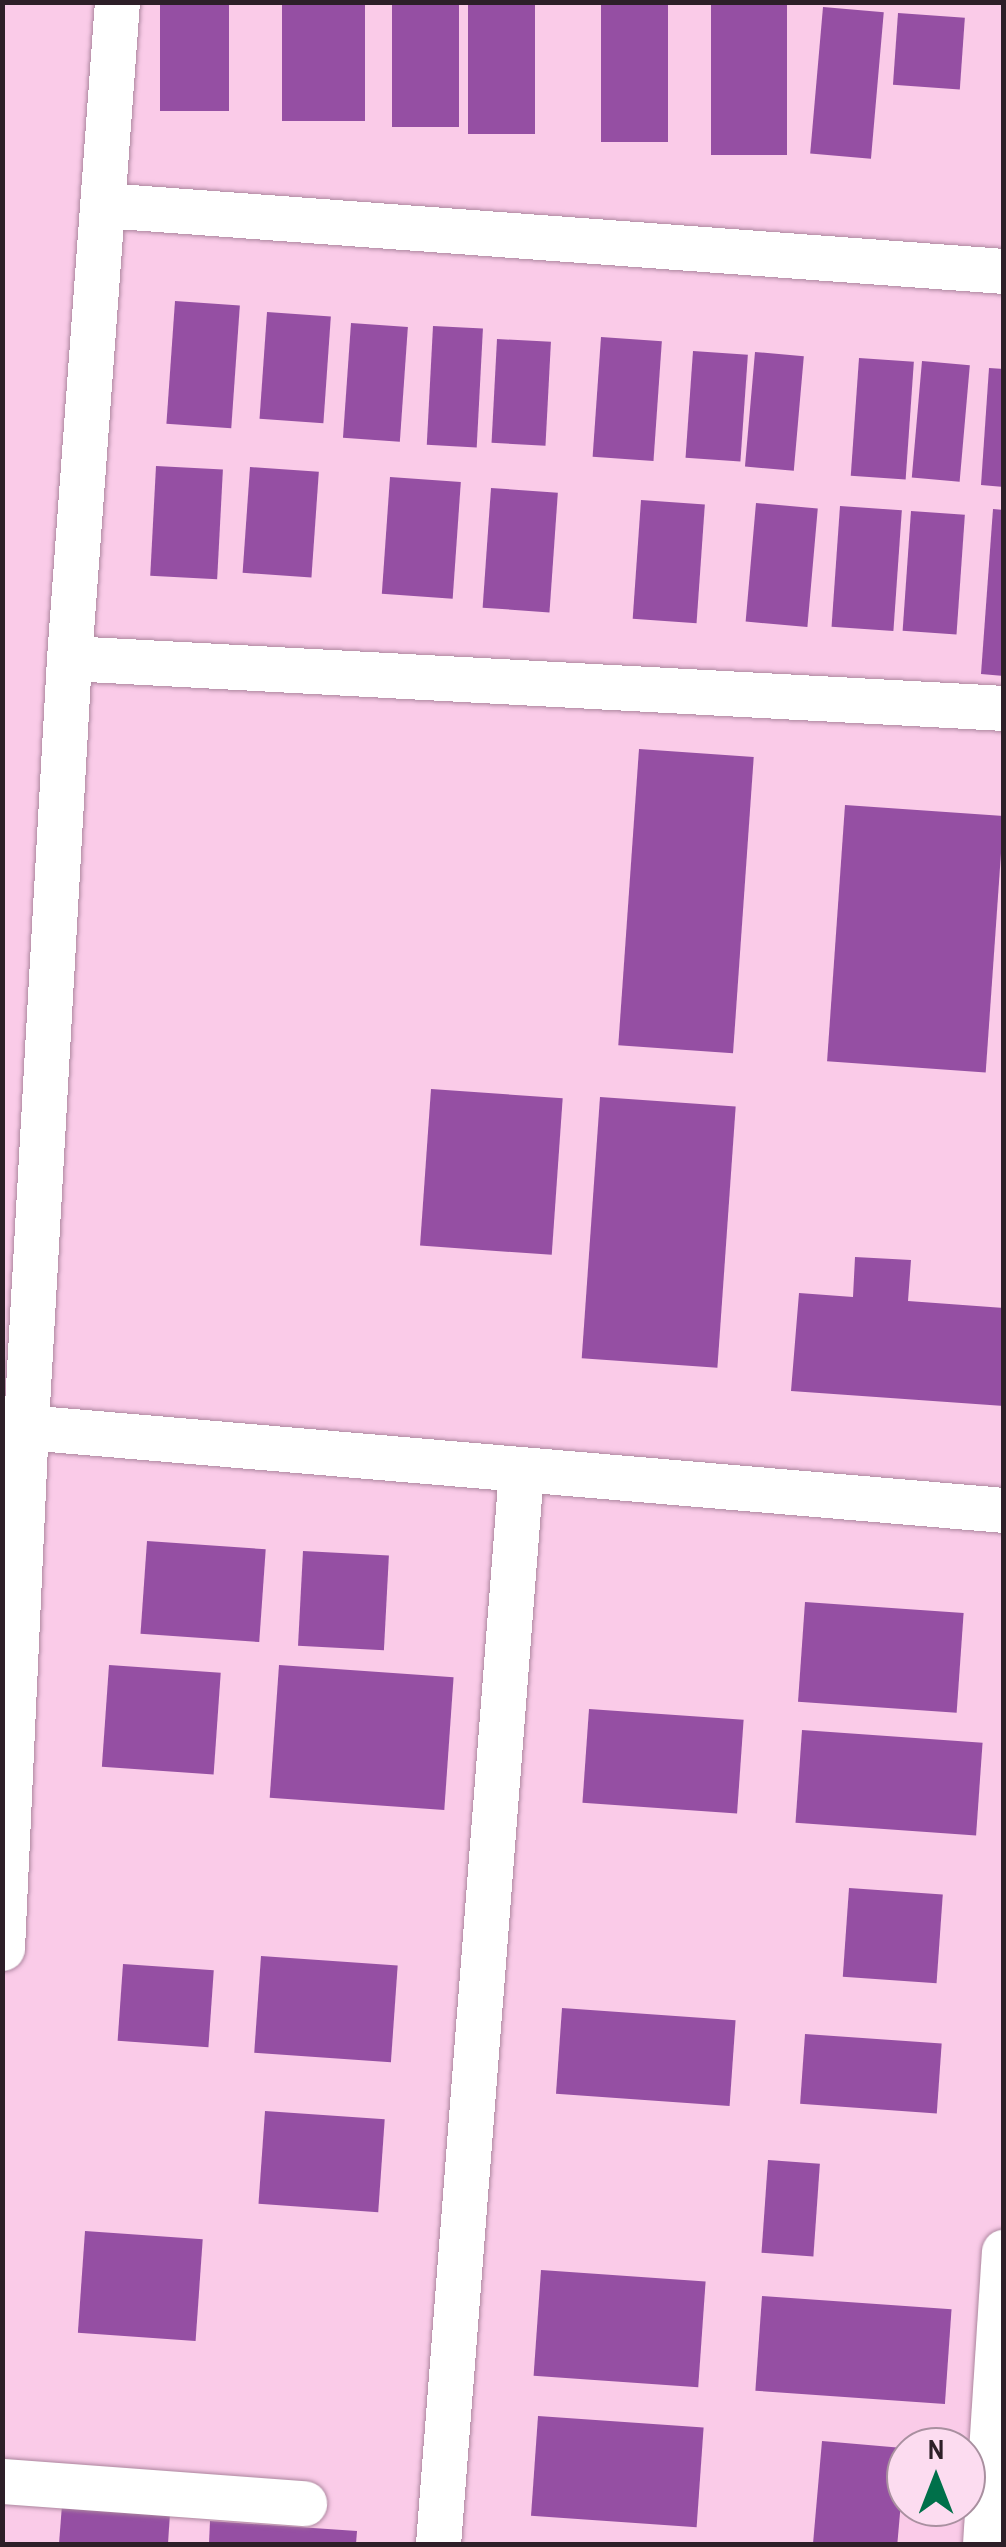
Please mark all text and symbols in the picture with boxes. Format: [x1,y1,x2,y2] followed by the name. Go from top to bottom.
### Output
[886,2427,986,2527] north arrow
[928,2430,944,2468] text: N

